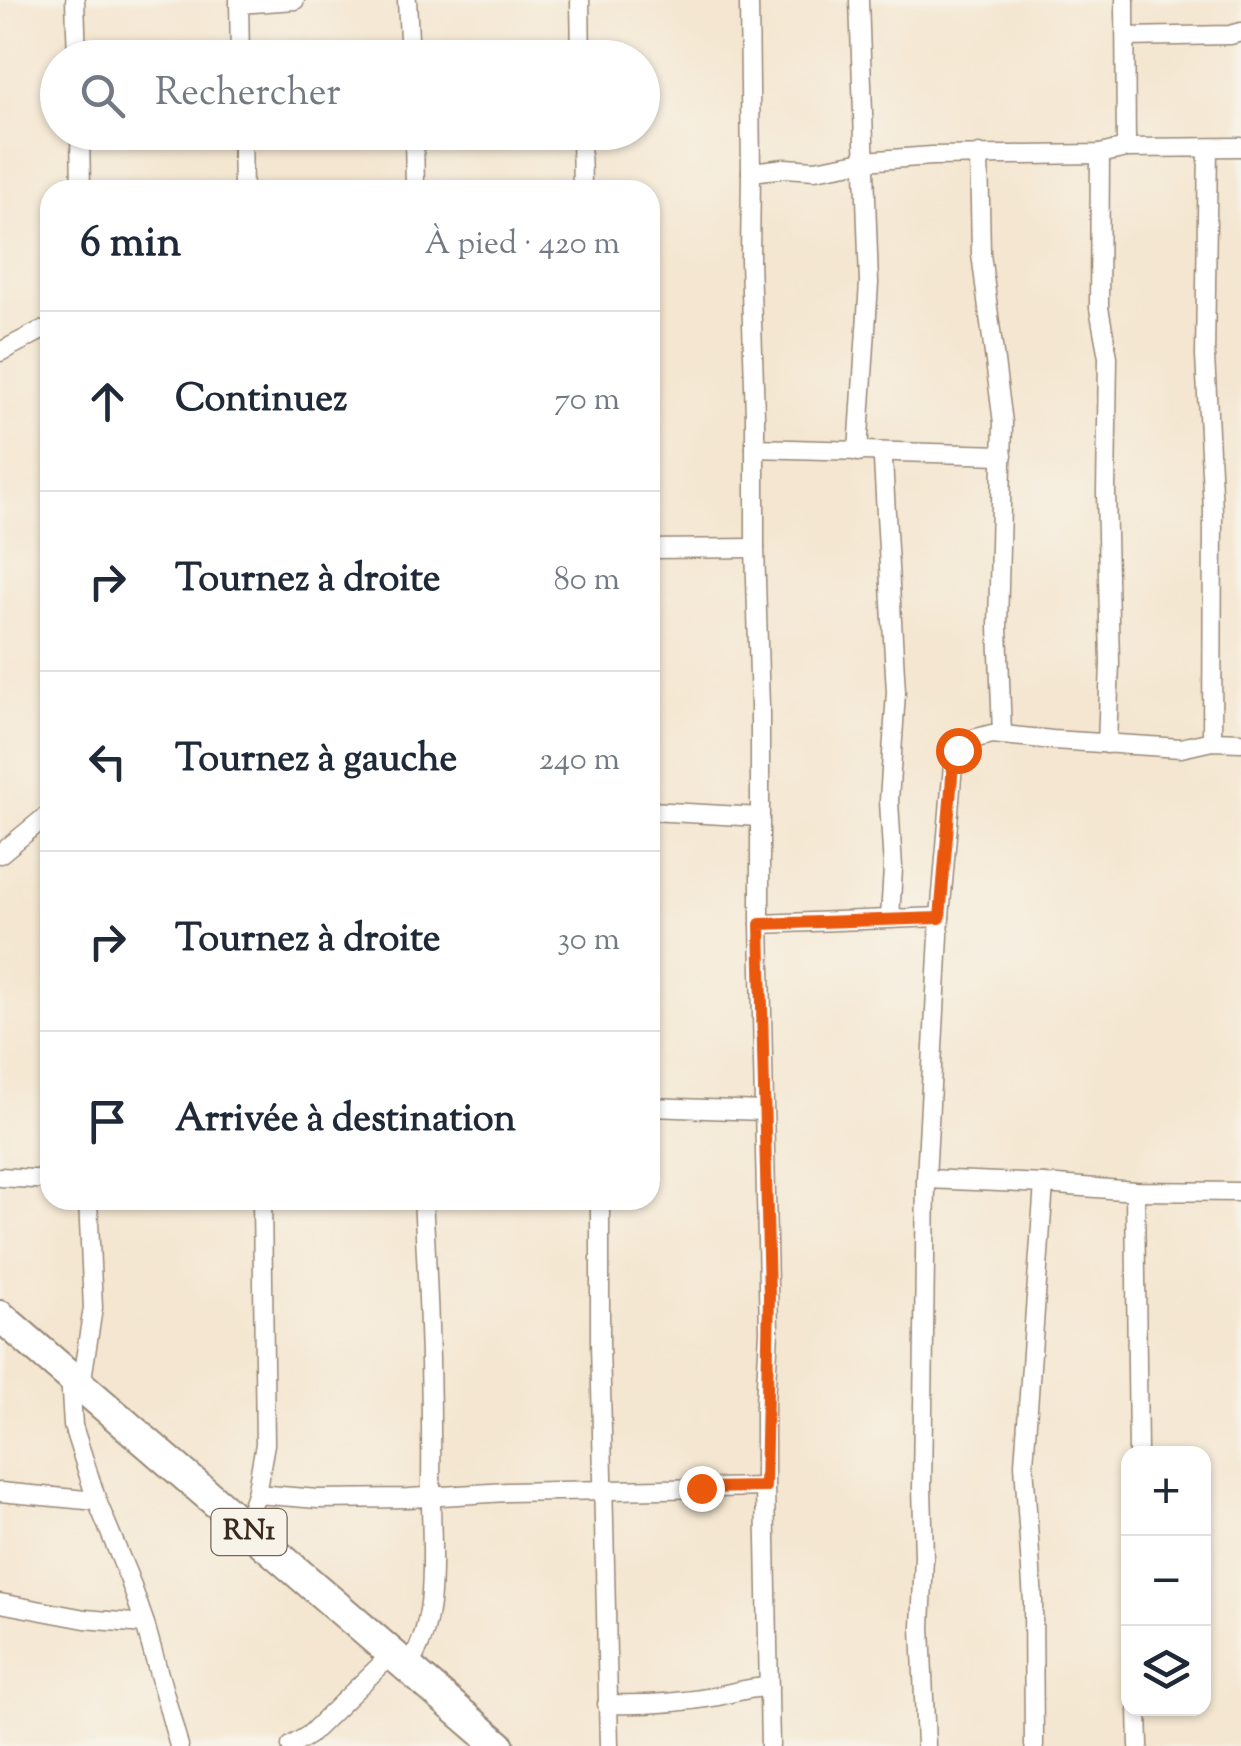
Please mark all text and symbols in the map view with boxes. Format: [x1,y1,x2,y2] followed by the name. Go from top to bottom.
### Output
[40,40,660,150] search box
[75,68,130,123] icon: search
[155,68,341,122] text: Rechercher
[80,215,181,275] text: 6 min
[425,222,620,268] text: À pied · 420 m
[80,374,135,429] icon: ahead
[175,374,347,428] text: Continuez
[554,378,620,424] text: 70 m
[80,554,135,609] icon: right
[175,554,441,608] text: Tournez à droite
[554,558,620,604] text: 80 m
[936,728,982,774] route start
[80,734,135,789] icon: left
[175,734,457,788] text: Tournez à gauche
[539,738,620,784] text: 240 m
[80,914,135,969] icon: right
[175,914,441,968] text: Tournez à droite
[557,918,620,964] text: 30 m
[80,1094,135,1149] icon: arrive
[175,1094,516,1148] text: Arrivée à destination
[1121,1446,1211,1716] map controls
[1121,1446,1211,1536] button: +
[679,1466,725,1512] route end
[212,1509,286,1555] road number: RN1
[1121,1536,1211,1626] button: −
[1121,1626,1211,1716] button: layers

